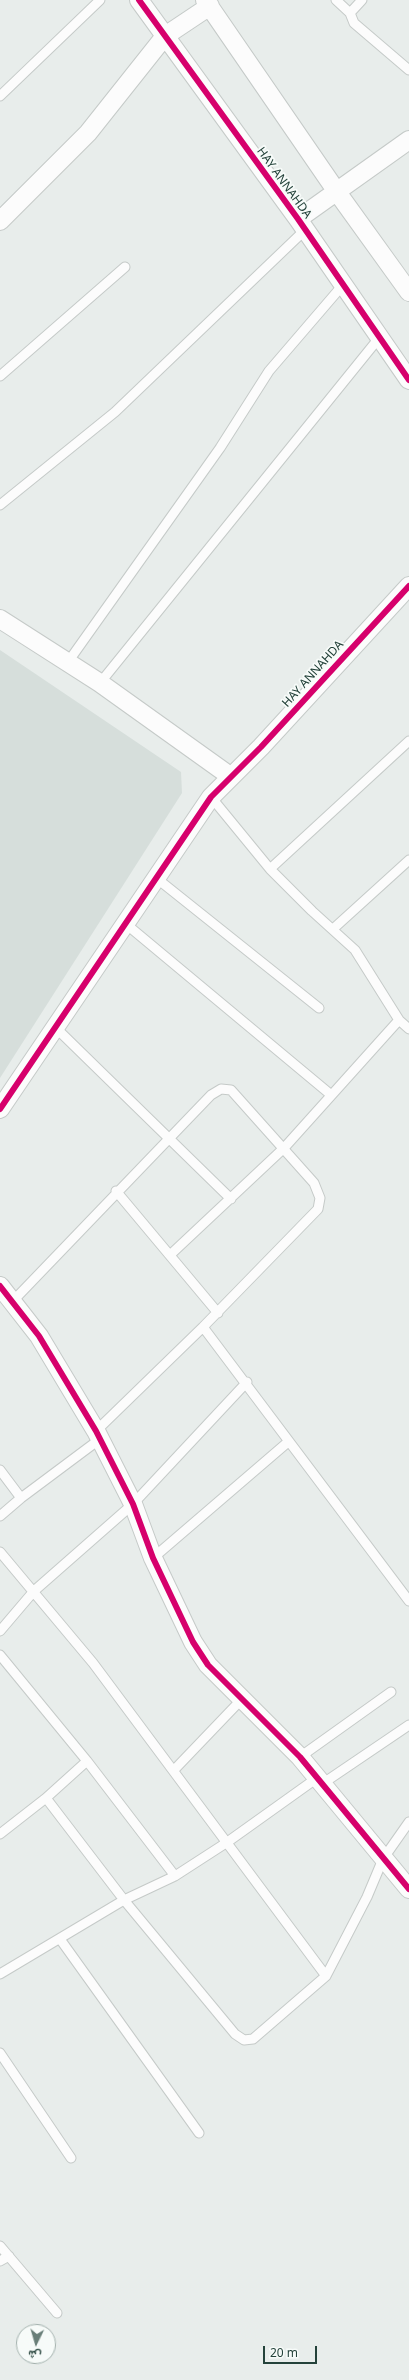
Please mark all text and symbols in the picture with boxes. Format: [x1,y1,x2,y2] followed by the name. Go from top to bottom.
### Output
[253,145,315,221] street label: HAY ANNAHDA
[279,638,347,710] street label: HAY ANNAHDA
[16,2324,56,2364] north arrow
[265,2338,319,2364] scale bar
[270,2344,298,2361] text: 20 m
[28,2347,42,2364] text: ش

